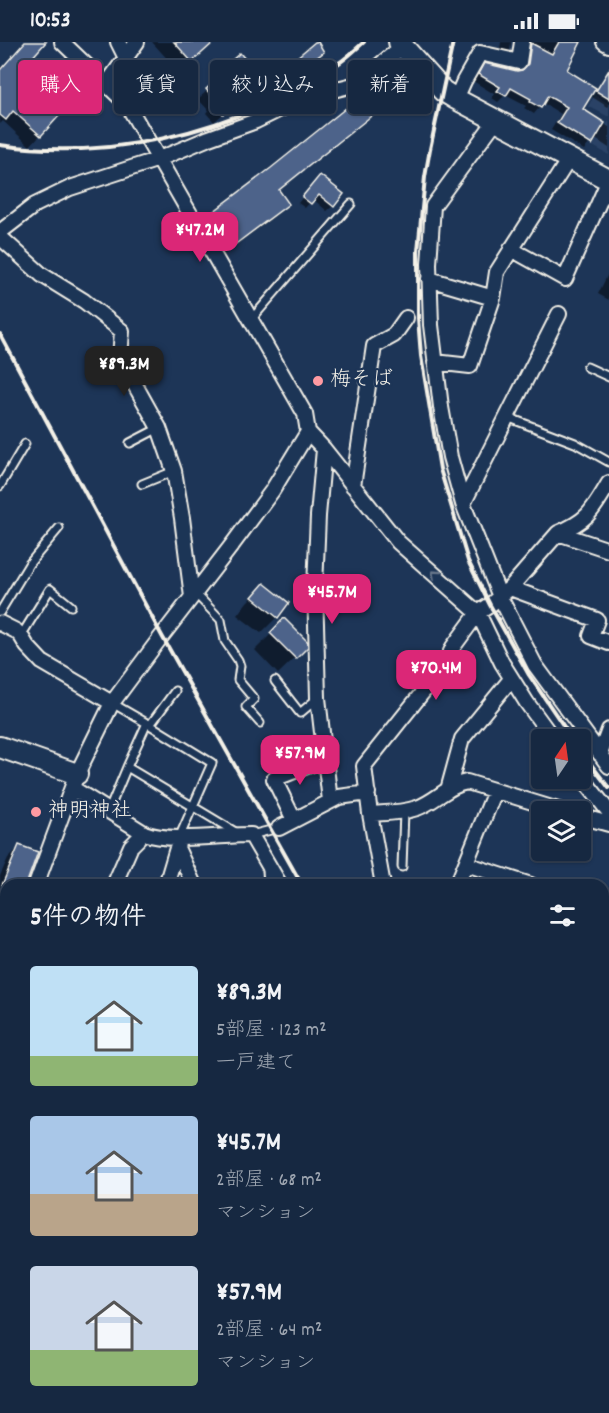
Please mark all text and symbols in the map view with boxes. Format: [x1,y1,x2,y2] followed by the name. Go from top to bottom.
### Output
[30,6,70,37] text: 10:53
[18,60,102,114] chip: 購入
[114,60,198,114] chip: 賃貸
[210,60,336,114] chip: 絞り込み
[348,60,432,114] chip: 新着
[151,212,249,263] pin: ¥47.2M
[175,217,225,245] text: ¥47.2M
[75,346,173,397] pin: ¥89.3M
[99,351,149,379] text: ¥89.3M
[330,366,393,396] place label: 梅そば
[311,374,325,388] marker: 梅そば
[431,570,441,581] one-way arrow
[283,574,381,625] pin: ¥45.7M
[307,579,357,607] text: ¥45.7M
[387,650,485,701] pin: ¥70.4M
[410,655,462,683] text: ¥70.4M
[531,729,591,789] north arrow
[531,729,591,861] map controls
[251,735,349,786] pin: ¥57.9M
[275,740,325,768] text: ¥57.9M
[48,797,132,827] place label: 神明神社
[531,801,591,861] button: layers
[29,805,43,819] marker: 神明神社
[546,899,579,932] icon: filters
[30,900,146,937] text: 5件の物件
[216,975,282,1012] text: ¥89.3M
[78,990,150,1062] icon: home
[216,1017,327,1045] text: 5部屋 · 123 m²
[216,1050,296,1078] text: 一戸建て
[216,1125,281,1162] text: ¥45.7M
[78,1140,150,1212] icon: home
[216,1167,322,1195] text: 2部屋 · 68 m²
[216,1200,315,1228] text: マンション
[216,1275,282,1312] text: ¥57.9M
[78,1290,150,1362] icon: home
[216,1317,322,1345] text: 2部屋 · 64 m²
[216,1350,315,1378] text: マンション

